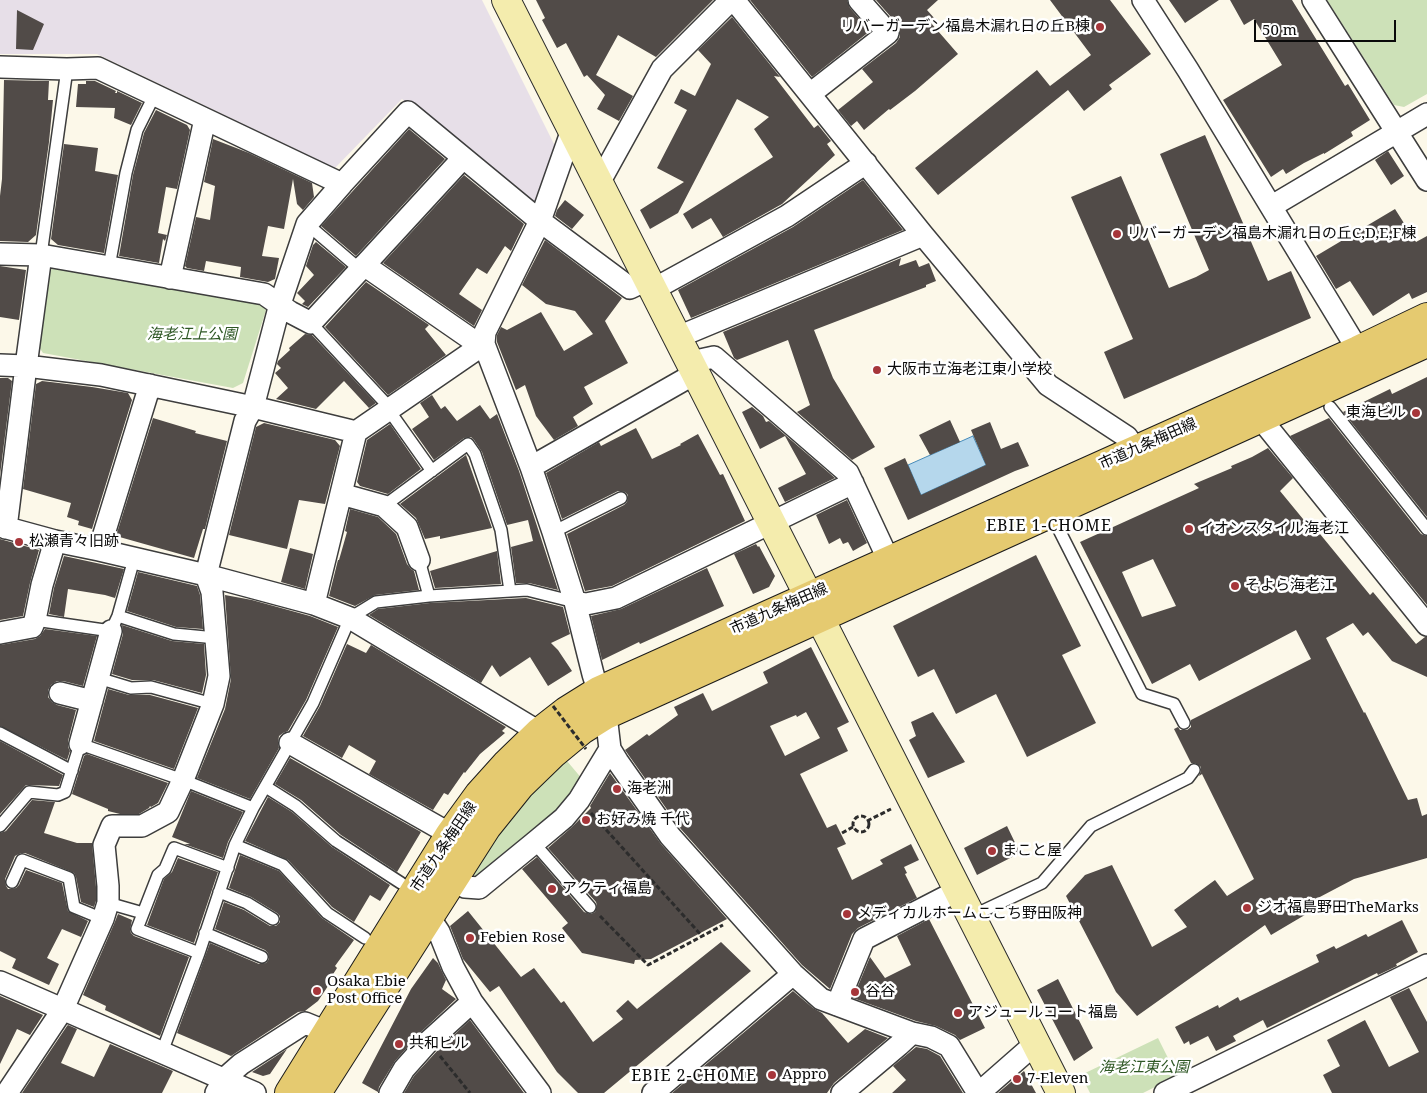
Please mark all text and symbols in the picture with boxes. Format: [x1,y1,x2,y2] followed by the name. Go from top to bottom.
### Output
[1257,10,1400,42] scale bar
[840,18,1090,36] place label: リバーガーデン福島木漏れ日の丘B棟
[1262,19,1297,39] text: 50 m
[1094,21,1106,33] marker: リバーガーデン福島木漏れ日の丘B棟
[1127,225,1416,243] place label: リバーガーデン福島木漏れ日の丘C,D,E,F棟
[1111,228,1123,240] marker: リバーガーデン福島木漏れ日の丘C,D,E,F棟
[147,326,237,344] park label: 海老江上公園
[887,361,1052,379] place label: 大阪市立海老江東小学校
[871,364,883,376] marker: 大阪市立海老江東小学校
[1346,404,1406,422] place label: 東海ビル
[1410,407,1422,419] marker: 東海ビル
[1096,414,1200,474] street label: 市道九条梅田線
[985,516,1113,536] district label: EBIE 1-CHOME
[1199,520,1349,538] place label: イオンスタイル海老江
[1183,523,1195,535] marker: イオンスタイル海老江
[29,533,119,551] place label: 松瀬青々旧跡
[13,536,25,548] marker: 松瀬青々旧跡
[1245,577,1335,595] place label: そよら海老江
[727,579,831,639] street label: 市道九条梅田線
[1229,580,1241,592] marker: そよら海老江
[627,780,672,798] place label: 海老洲
[611,783,623,795] marker: 海老洲
[407,798,481,896] street label: 市道九条梅田線
[596,811,690,829] place label: お好み焼 千代
[580,814,592,826] marker: お好み焼 千代
[1002,842,1062,860] place label: まこと屋
[986,845,998,857] marker: まこと屋
[562,880,652,898] place label: アクティ福島
[546,883,558,895] marker: アクティ福島
[1257,899,1419,917] place label: ジオ福島野田TheMarks
[1241,902,1253,914] marker: ジオ福島野田TheMarks
[857,905,1082,923] place label: メディカルホームここち野田阪神
[841,908,853,920] marker: メディカルホームここち野田阪神
[480,929,565,947] place label: Febien Rose
[464,932,476,944] marker: Febien Rose
[327,973,406,1008] place label: Osaka Ebie Post Office
[865,983,895,1001] place label: 谷谷
[311,985,323,997] marker: Osaka Ebie Post Office
[849,986,861,998] marker: 谷谷
[968,1004,1118,1022] place label: アジュールコート福島
[952,1007,964,1019] marker: アジュールコート福島
[409,1035,469,1053] place label: 共和ビル
[393,1038,405,1050] marker: 共和ビル
[1099,1059,1189,1077] park label: 海老江東公園
[630,1066,758,1086] district label: EBIE 2-CHOME
[782,1066,827,1084] place label: Appro
[766,1069,778,1081] marker: Appro
[1027,1070,1088,1088] place label: 7-Eleven
[1011,1073,1023,1085] marker: 7-Eleven

